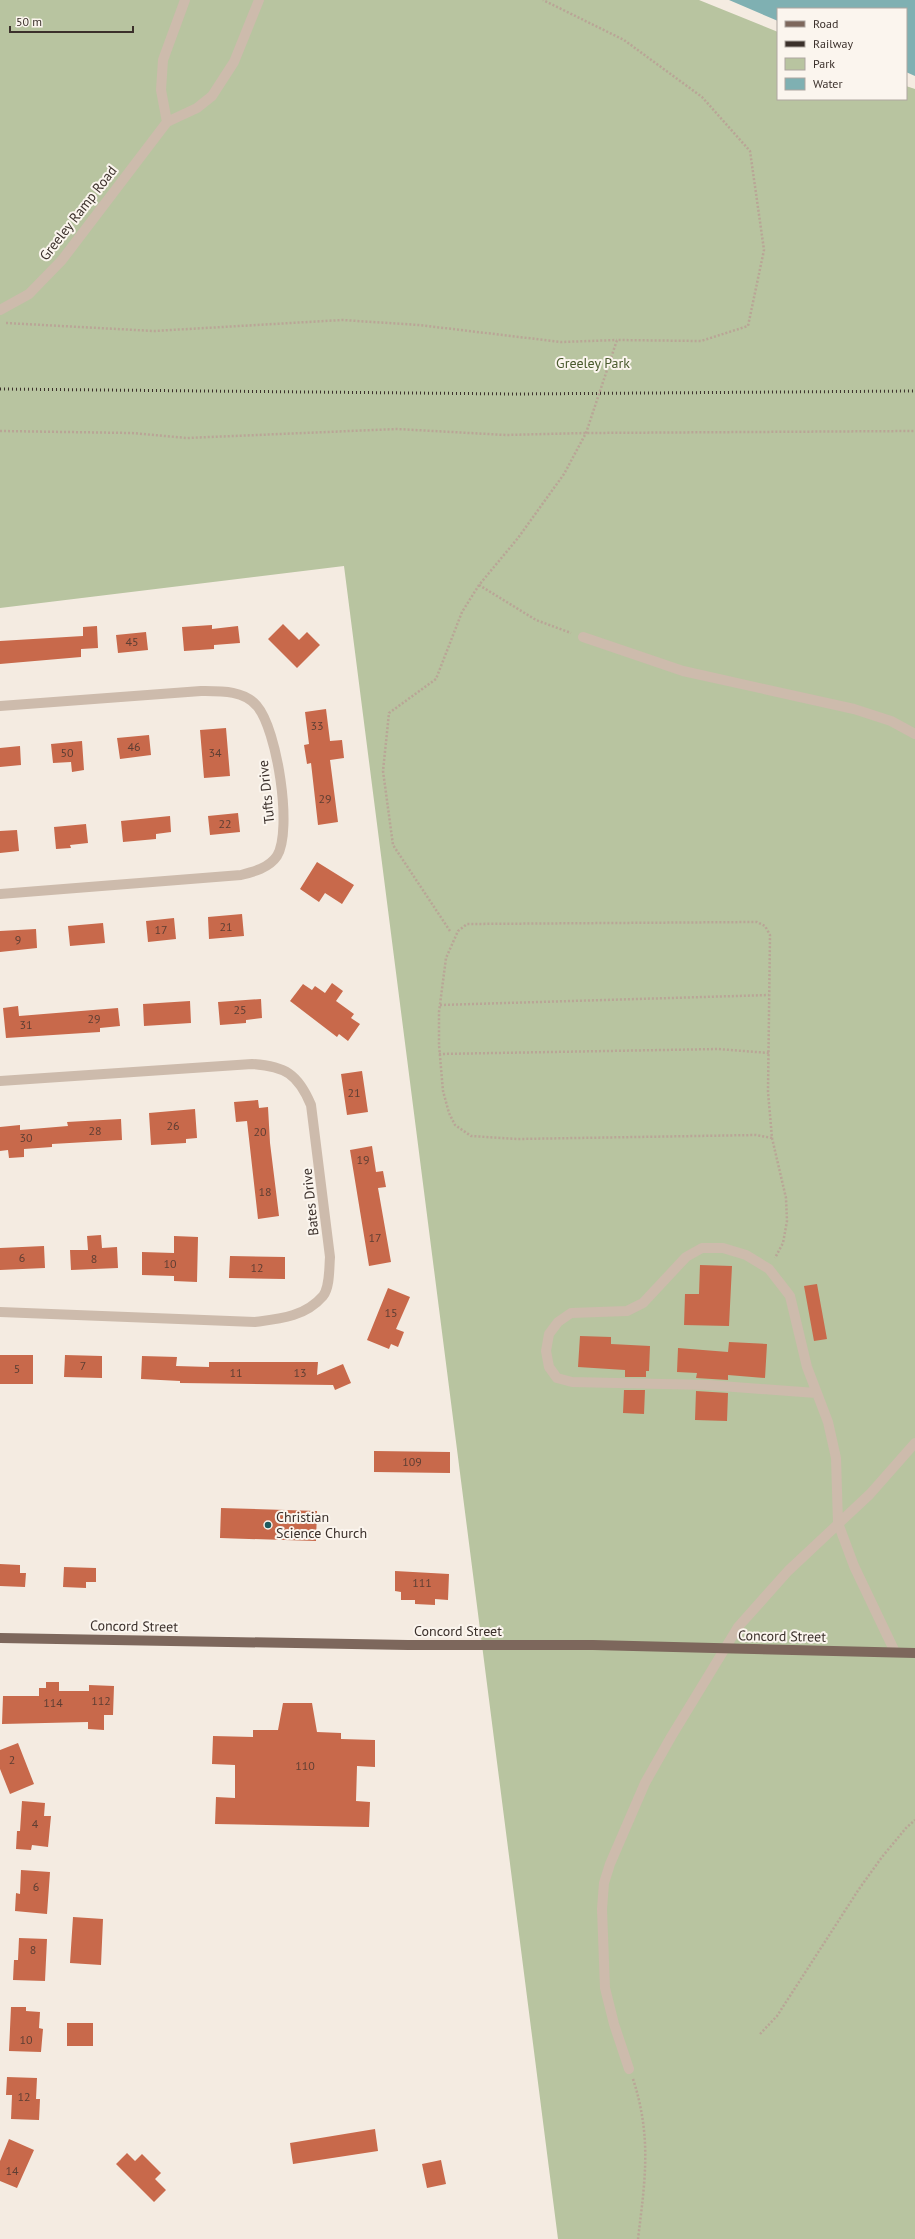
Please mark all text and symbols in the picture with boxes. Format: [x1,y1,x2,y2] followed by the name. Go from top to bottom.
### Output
[10,8,133,34] scale bar
[777,8,907,100] legend
[16,14,42,29] text: 50 m
[813,16,838,31] text: Road
[813,36,853,51] text: Railway
[813,56,835,71] text: Park
[813,76,843,91] text: Water
[35,162,121,264] street label: Greeley Ramp Road
[556,354,630,372] park label: Greeley Park
[125,634,139,649] house number: 45
[310,718,324,733] house number: 33
[127,739,141,754] house number: 46
[60,745,74,760] house number: 50
[208,745,222,760] house number: 34
[254,759,278,825] street label: Tufts Drive
[318,791,332,806] house number: 29
[218,816,232,831] house number: 22
[219,919,233,934] house number: 21
[154,922,168,937] house number: 17
[15,932,21,947] house number: 9
[233,1002,247,1017] house number: 25
[87,1011,101,1026] house number: 29
[19,1017,33,1032] house number: 31
[347,1085,361,1100] house number: 21
[166,1118,180,1133] house number: 26
[88,1123,102,1138] house number: 28
[253,1124,267,1139] house number: 20
[19,1130,33,1145] house number: 30
[356,1152,370,1167] house number: 19
[298,1167,322,1237] street label: Bates Drive
[258,1184,272,1199] house number: 18
[368,1230,382,1245] house number: 17
[19,1250,25,1265] house number: 6
[91,1251,97,1266] house number: 8
[163,1256,177,1271] house number: 10
[250,1260,264,1275] house number: 12
[384,1305,398,1320] house number: 15
[80,1358,86,1373] house number: 7
[14,1361,20,1376] house number: 5
[229,1365,243,1380] house number: 11
[293,1365,307,1380] house number: 13
[402,1454,422,1469] house number: 109
[276,1508,367,1542] place label: Christian Science Church
[263,1520,273,1530] marker: Christian Science Church
[412,1575,432,1590] house number: 111
[90,1616,178,1636] street label: Concord Street
[414,1622,502,1640] street label: Concord Street
[738,1626,826,1646] street label: Concord Street
[91,1693,111,1708] house number: 112
[43,1695,63,1710] house number: 114
[9,1752,15,1767] house number: 2
[295,1758,315,1773] house number: 110
[32,1816,39,1831] house number: 4
[33,1879,39,1894] house number: 6
[30,1942,36,1957] house number: 8
[19,2032,33,2047] house number: 10
[17,2089,31,2104] house number: 12
[5,2163,19,2178] house number: 14

